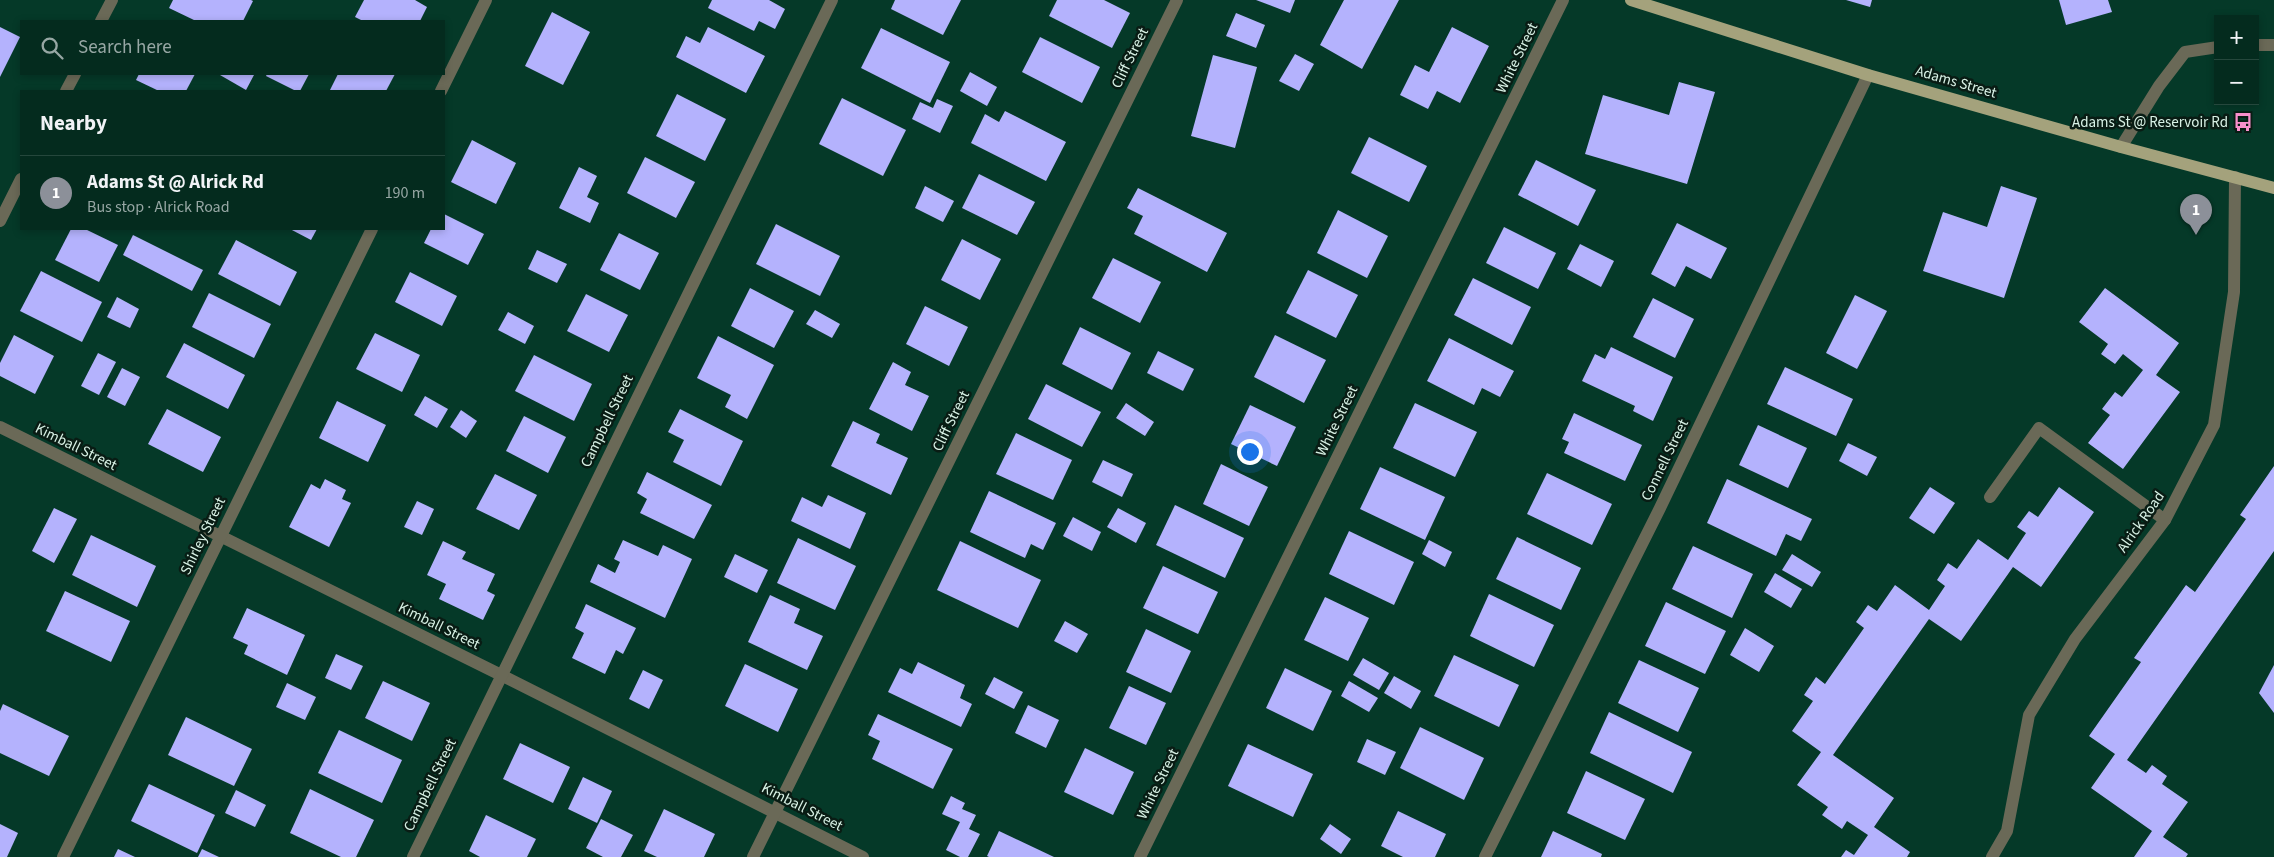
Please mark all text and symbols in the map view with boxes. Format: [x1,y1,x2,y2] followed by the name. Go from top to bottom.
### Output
[2214,15,2259,105] map controls
[2214,15,2259,60] button: +
[1491,19,1543,97] street label: White Street
[20,20,445,75] search box
[1106,24,1154,92] street label: Cliff Street
[38,34,66,62] icon: search
[78,34,172,61] text: Search here
[1913,60,1999,104] street label: Adams Street
[2214,60,2259,105] button: −
[40,108,107,138] text: Nearby
[2232,111,2254,133] bus stop icon: Adams St @ Reservoir Rd
[2072,112,2228,133] place label: Adams St @ Reservoir Rd
[87,169,264,196] text: Adams St @ Alrick Rd
[52,182,60,204] text: 1
[385,182,425,204] text: 190 m
[2180,194,2212,235] pin: 1
[87,196,230,218] text: Bus stop · Alrick Road
[575,371,639,471] street label: Campbell Street
[1311,382,1363,460] street label: White Street
[927,387,975,455] street label: Cliff Street
[1636,415,1694,505] street label: Connell Street
[32,418,120,476] street label: Kimball Street
[1237,439,1263,465] your location
[2112,487,2170,557] street label: Alrick Road
[175,494,231,578] street label: Shirley Street
[395,597,483,655] street label: Kimball Street
[398,735,462,835] street label: Campbell Street
[1132,745,1184,823] street label: White Street
[758,778,846,836] street label: Kimball Street

